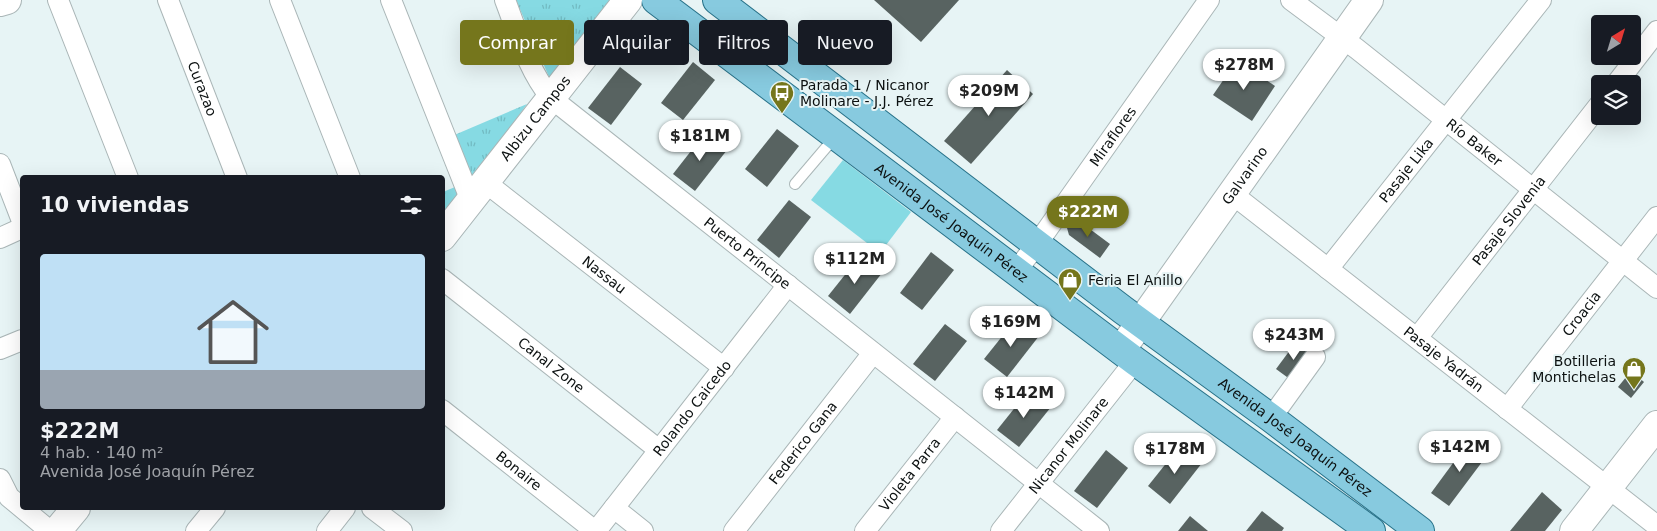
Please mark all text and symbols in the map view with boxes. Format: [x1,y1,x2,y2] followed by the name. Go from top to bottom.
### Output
[1591,15,1641,65] north arrow
[1591,15,1641,125] map controls
[460,20,574,65] chip: Comprar
[584,20,689,65] chip: Alquilar
[699,20,788,65] chip: Filtros
[798,20,892,65] chip: Nuevo
[1209,48,1279,91] pin: $278M
[1214,55,1274,74] text: $278M
[184,59,220,118] street label: Curazao
[497,72,574,164] street label: Albizu Campos
[954,74,1024,117] pin: $209M
[1591,75,1641,125] button: layers
[800,77,933,109] place label: Parada 1 / Nicanor Molinare - J.J. Pérez
[769,80,795,114] bus stop icon: Parada 1 / Nicanor Molinare - J.J. Pérez
[959,81,1019,100] text: $209M
[1086,103,1139,169] street label: Miraflores
[1443,115,1505,170] street label: Río Baker
[665,120,735,162] pin: $181M
[670,126,730,145] text: $181M
[1376,135,1437,206] street label: Pasaje Lika
[1219,143,1271,207] street label: Galvarino
[872,160,1031,286] street label: Avenida José Joaquín Pérez
[1469,173,1549,268] street label: Pasaje Slovenia
[397,191,425,219] icon: filters
[40,193,189,217] text: 10 viviendas
[1053,196,1123,238] pin: $222M
[1058,202,1118,221] text: $222M
[701,214,794,292] street label: Puerto Príncipe
[820,242,890,285] pin: $112M
[825,249,885,268] text: $112M
[579,253,629,297] street label: Nassau
[1057,267,1083,301] shop icon: Feria El Anillo
[1088,272,1182,288] place label: Feria El Anillo
[188,287,278,377] icon: home
[1559,288,1604,339] street label: Croacia
[976,306,1046,348] pin: $169M
[981,312,1041,331] text: $169M
[1259,318,1329,361] pin: $243M
[1401,323,1487,395] street label: Pasaje Yadrán
[1264,325,1324,344] text: $243M
[515,334,587,396] street label: Canal Zone
[1532,353,1616,385] place label: Botilleria Montichelas
[1621,356,1647,390] shop icon: Botilleria Montichelas
[650,357,734,459] street label: Rolando Caicedo
[1215,374,1375,500] street label: Avenida José Joaquín Pérez
[989,376,1059,419] pin: $142M
[994,383,1054,402] text: $142M
[1026,394,1111,497] street label: Nicanor Molinare
[766,398,840,487] street label: Federico Gana
[40,419,119,443] text: $222M
[1425,430,1495,473] pin: $142M
[1140,432,1210,475] pin: $178M
[876,435,944,514] street label: Violeta Parra
[1430,437,1490,456] text: $142M
[1145,439,1205,458] text: $178M
[40,443,163,462] text: 4 hab. · 140 m²
[493,448,545,494] street label: Bonaire
[40,462,254,481] text: Avenida José Joaquín Pérez

